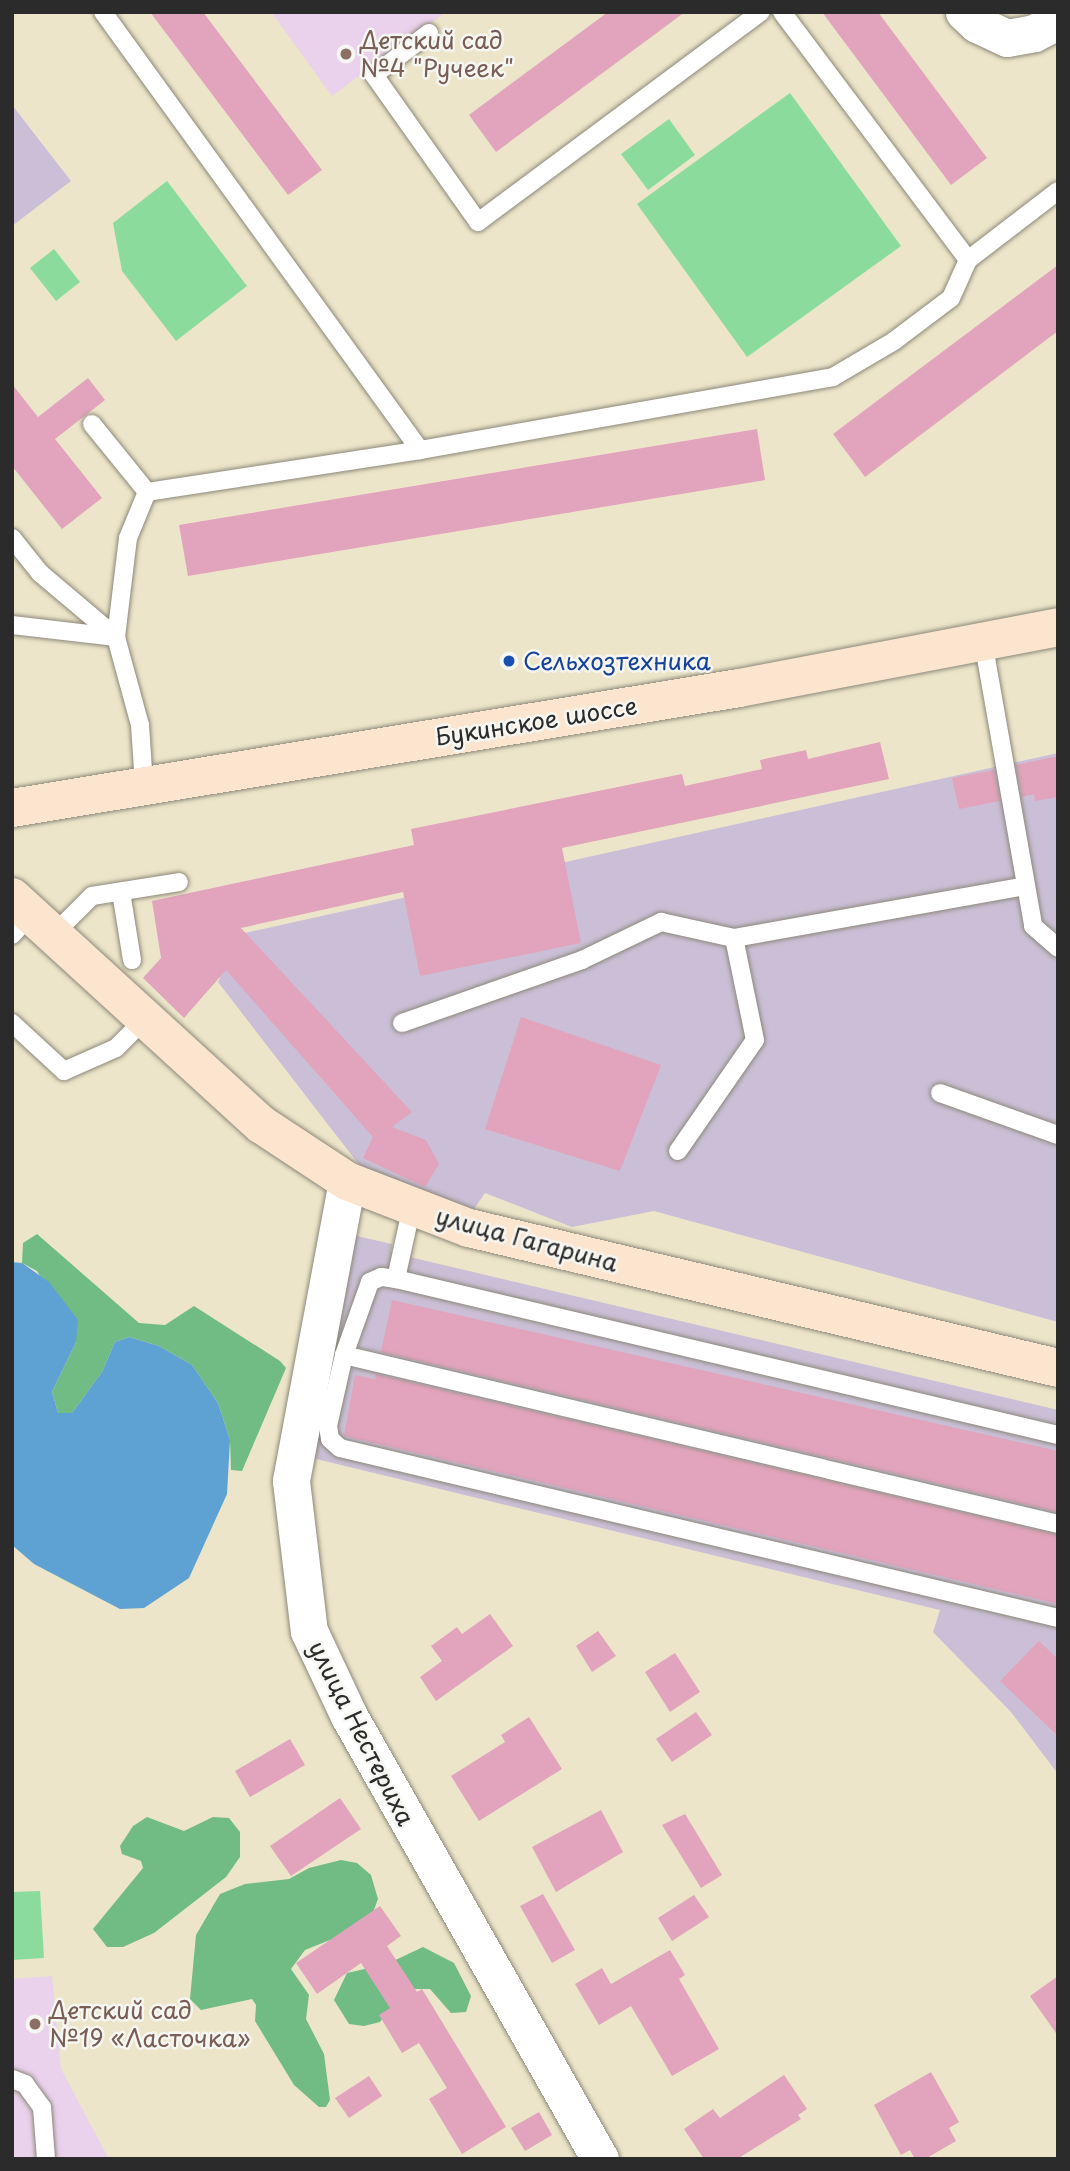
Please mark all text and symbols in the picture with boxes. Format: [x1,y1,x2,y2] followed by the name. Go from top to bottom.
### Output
[360,26,514,82] place label: Детский сад №4 "Ручеек"
[338,46,354,62] marker: Детский сад №4 "Ручеек"
[523,647,711,675] place label: Сельхозтехника
[501,653,517,669] marker: Сельхозтехника
[433,691,639,751] street label: Букинское шоссе
[433,1201,621,1277] street label: улица Гагарина
[303,1635,421,1831] street label: улица Нестериха
[49,1996,251,2052] place label: Детский сад №19 «Ласточка»
[27,2016,43,2032] marker: Детский сад №19 «Ласточка»

